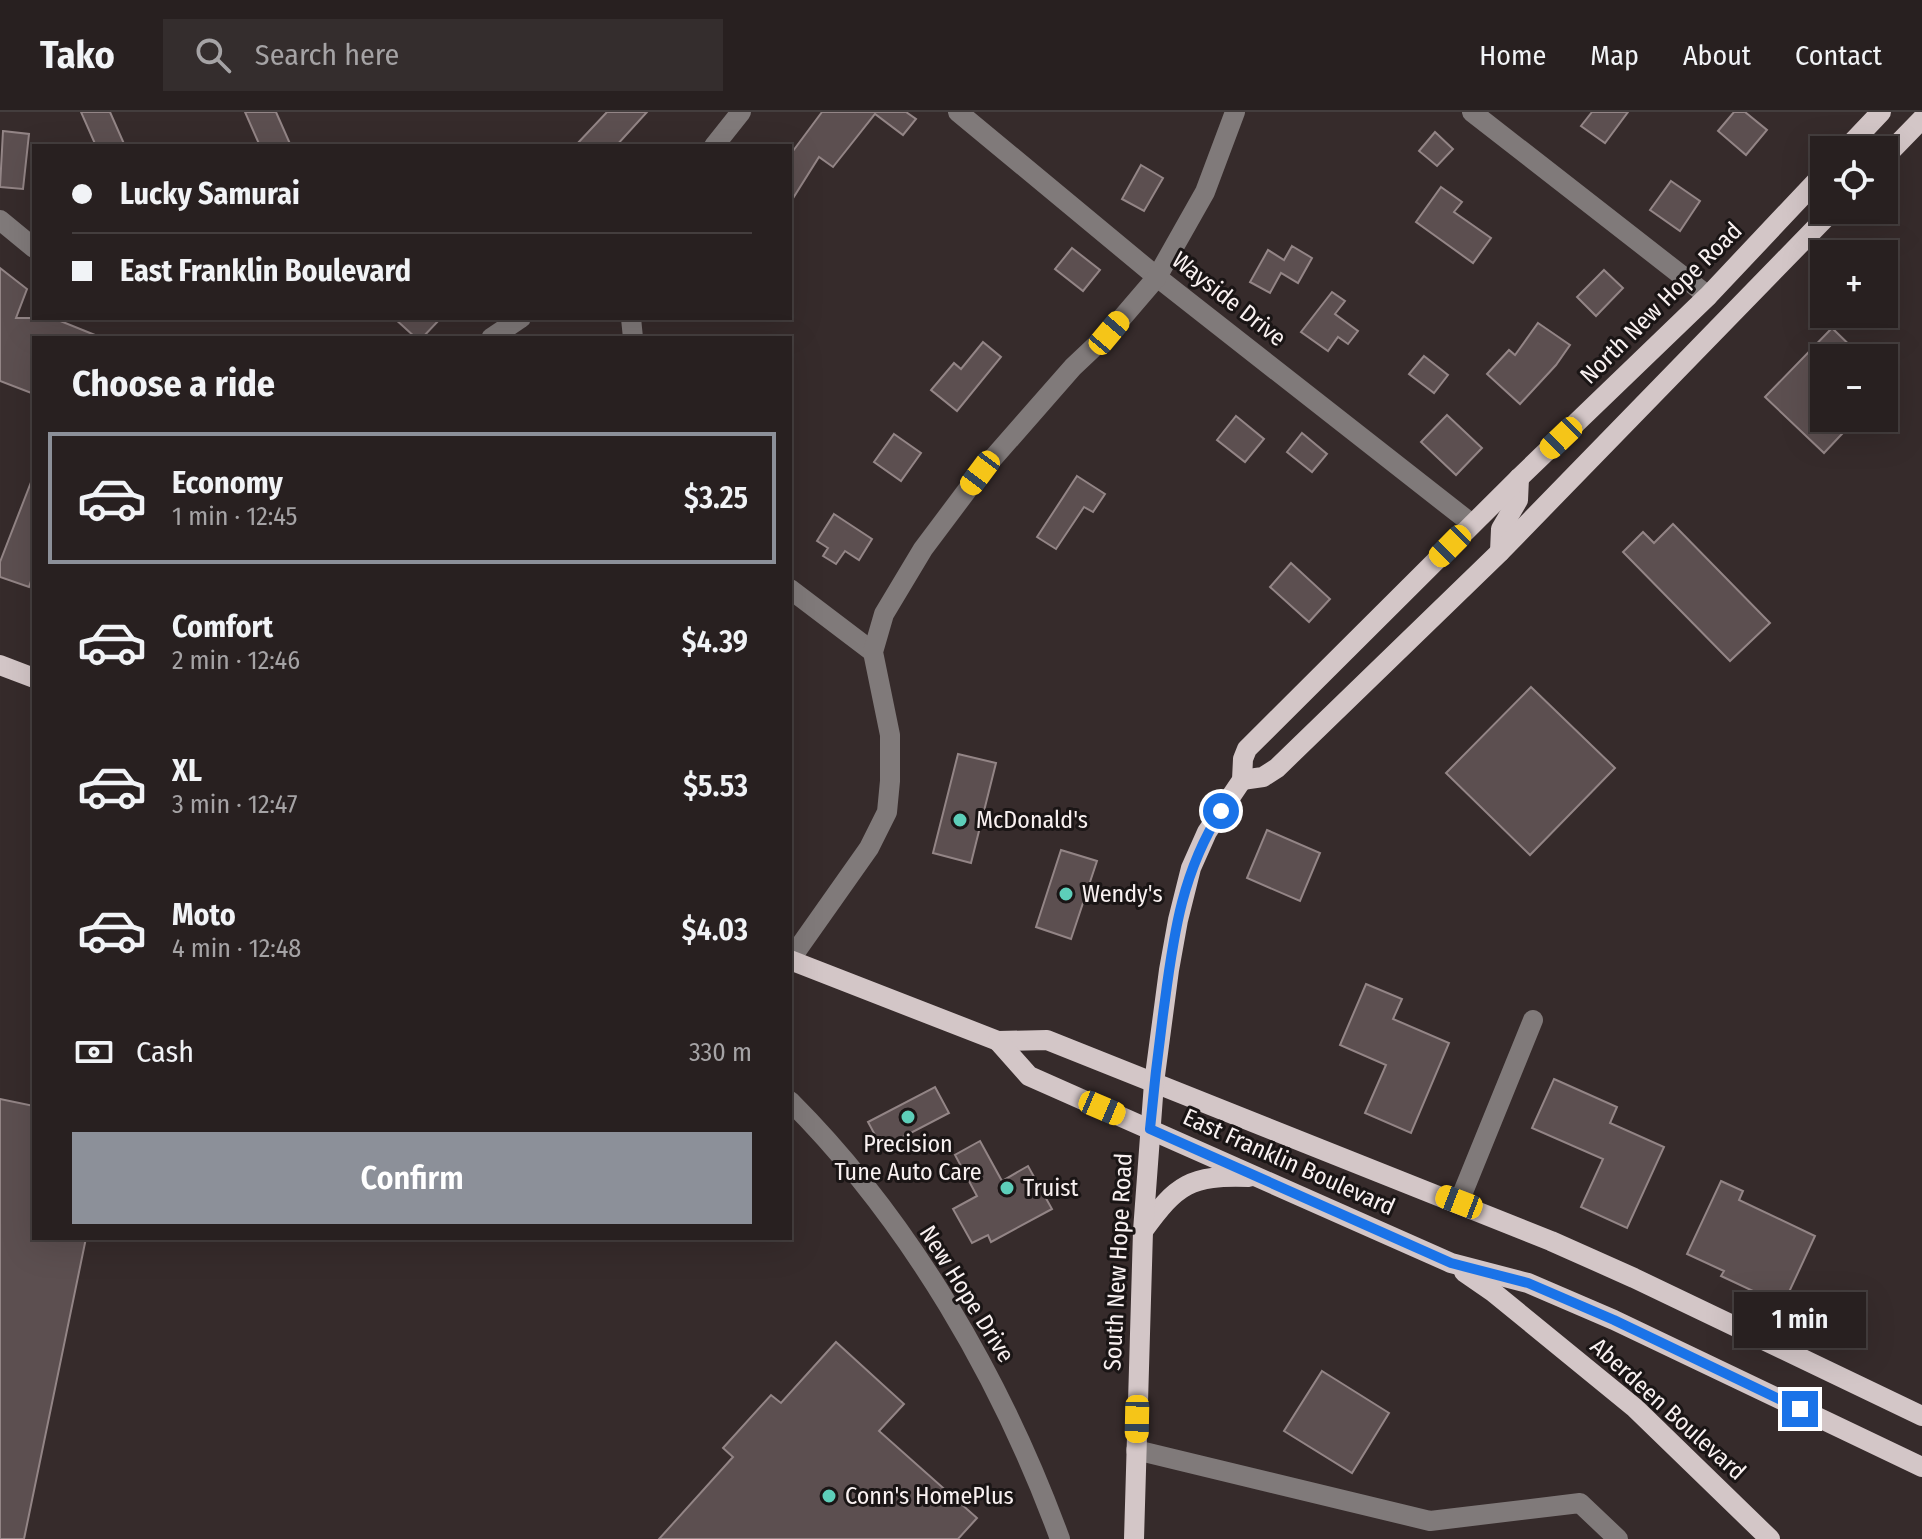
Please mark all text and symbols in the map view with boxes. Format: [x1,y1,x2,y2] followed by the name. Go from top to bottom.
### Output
[163,19,723,91] search box
[40,32,115,78] text: Tako
[191,33,235,77] icon: search
[255,37,399,73] text: Search here
[1479,39,1546,72] text: Home
[1590,39,1639,72] text: Map
[1683,39,1751,72] text: About
[1795,39,1882,72] text: Contact
[1810,136,1898,432] map controls
[1810,136,1898,224] button: locate
[120,176,300,212] text: Lucky Samurai
[1574,216,1748,390] street label: North New Hope Road
[1810,240,1898,328] button: +
[1167,246,1291,352] street label: Wayside Drive
[120,253,411,289] text: East Franklin Boulevard
[1084,307,1134,359] car
[1810,344,1898,432] button: −
[72,362,275,406] text: Choose a ride
[1535,413,1587,463] car
[956,447,1004,499] car
[76,462,148,534] icon: car
[172,465,283,501] text: Economy
[684,480,748,516] text: $3.25
[172,501,297,532] text: 1 min · 12:45
[1425,521,1475,571] car
[76,606,148,678] icon: car
[172,609,273,645] text: Comfort
[682,624,748,660] text: $4.39
[172,645,300,676] text: 2 min · 12:46
[76,750,148,822] icon: car
[172,753,202,789] text: XL
[683,768,748,804] text: $5.53
[172,789,297,820] text: 3 min · 12:47
[1203,793,1239,829] route start
[976,806,1088,834] place label: McDonald's
[951,811,969,829] marker: McDonald's
[1082,880,1163,908] place label: Wendy's
[1057,885,1075,903] marker: Wendy's
[76,894,148,966] icon: car
[172,897,236,933] text: Moto
[682,912,748,948] text: $4.03
[172,933,301,964] text: 4 min · 12:48
[72,1030,116,1074] icon: cash
[136,1034,194,1070] text: Cash
[689,1037,752,1068] text: 330 m
[1075,1088,1129,1128] car
[1179,1103,1399,1221] street label: East Franklin Boulevard
[899,1108,917,1126] marker: Precision Tune Auto Care
[834,1130,982,1186] place label: Precision Tune Auto Care
[72,1132,752,1224] button: Confirm
[1098,1152,1138,1372] street label: South New Hope Road
[1023,1174,1079,1202] place label: Truist
[998,1179,1016,1197] marker: Truist
[1432,1182,1486,1222] car
[914,1220,1020,1368] street label: New Hope Drive
[1734,1293,1866,1349] callout: 1 min
[1772,1304,1828,1335] text: 1 min
[1585,1332,1751,1486] street label: Aberdeen Boulevard
[1782,1391,1818,1427] route end
[1125,1395,1149,1443] car
[845,1482,1014,1510] place label: Conn's HomePlus
[820,1487,838,1505] marker: Conn's HomePlus

